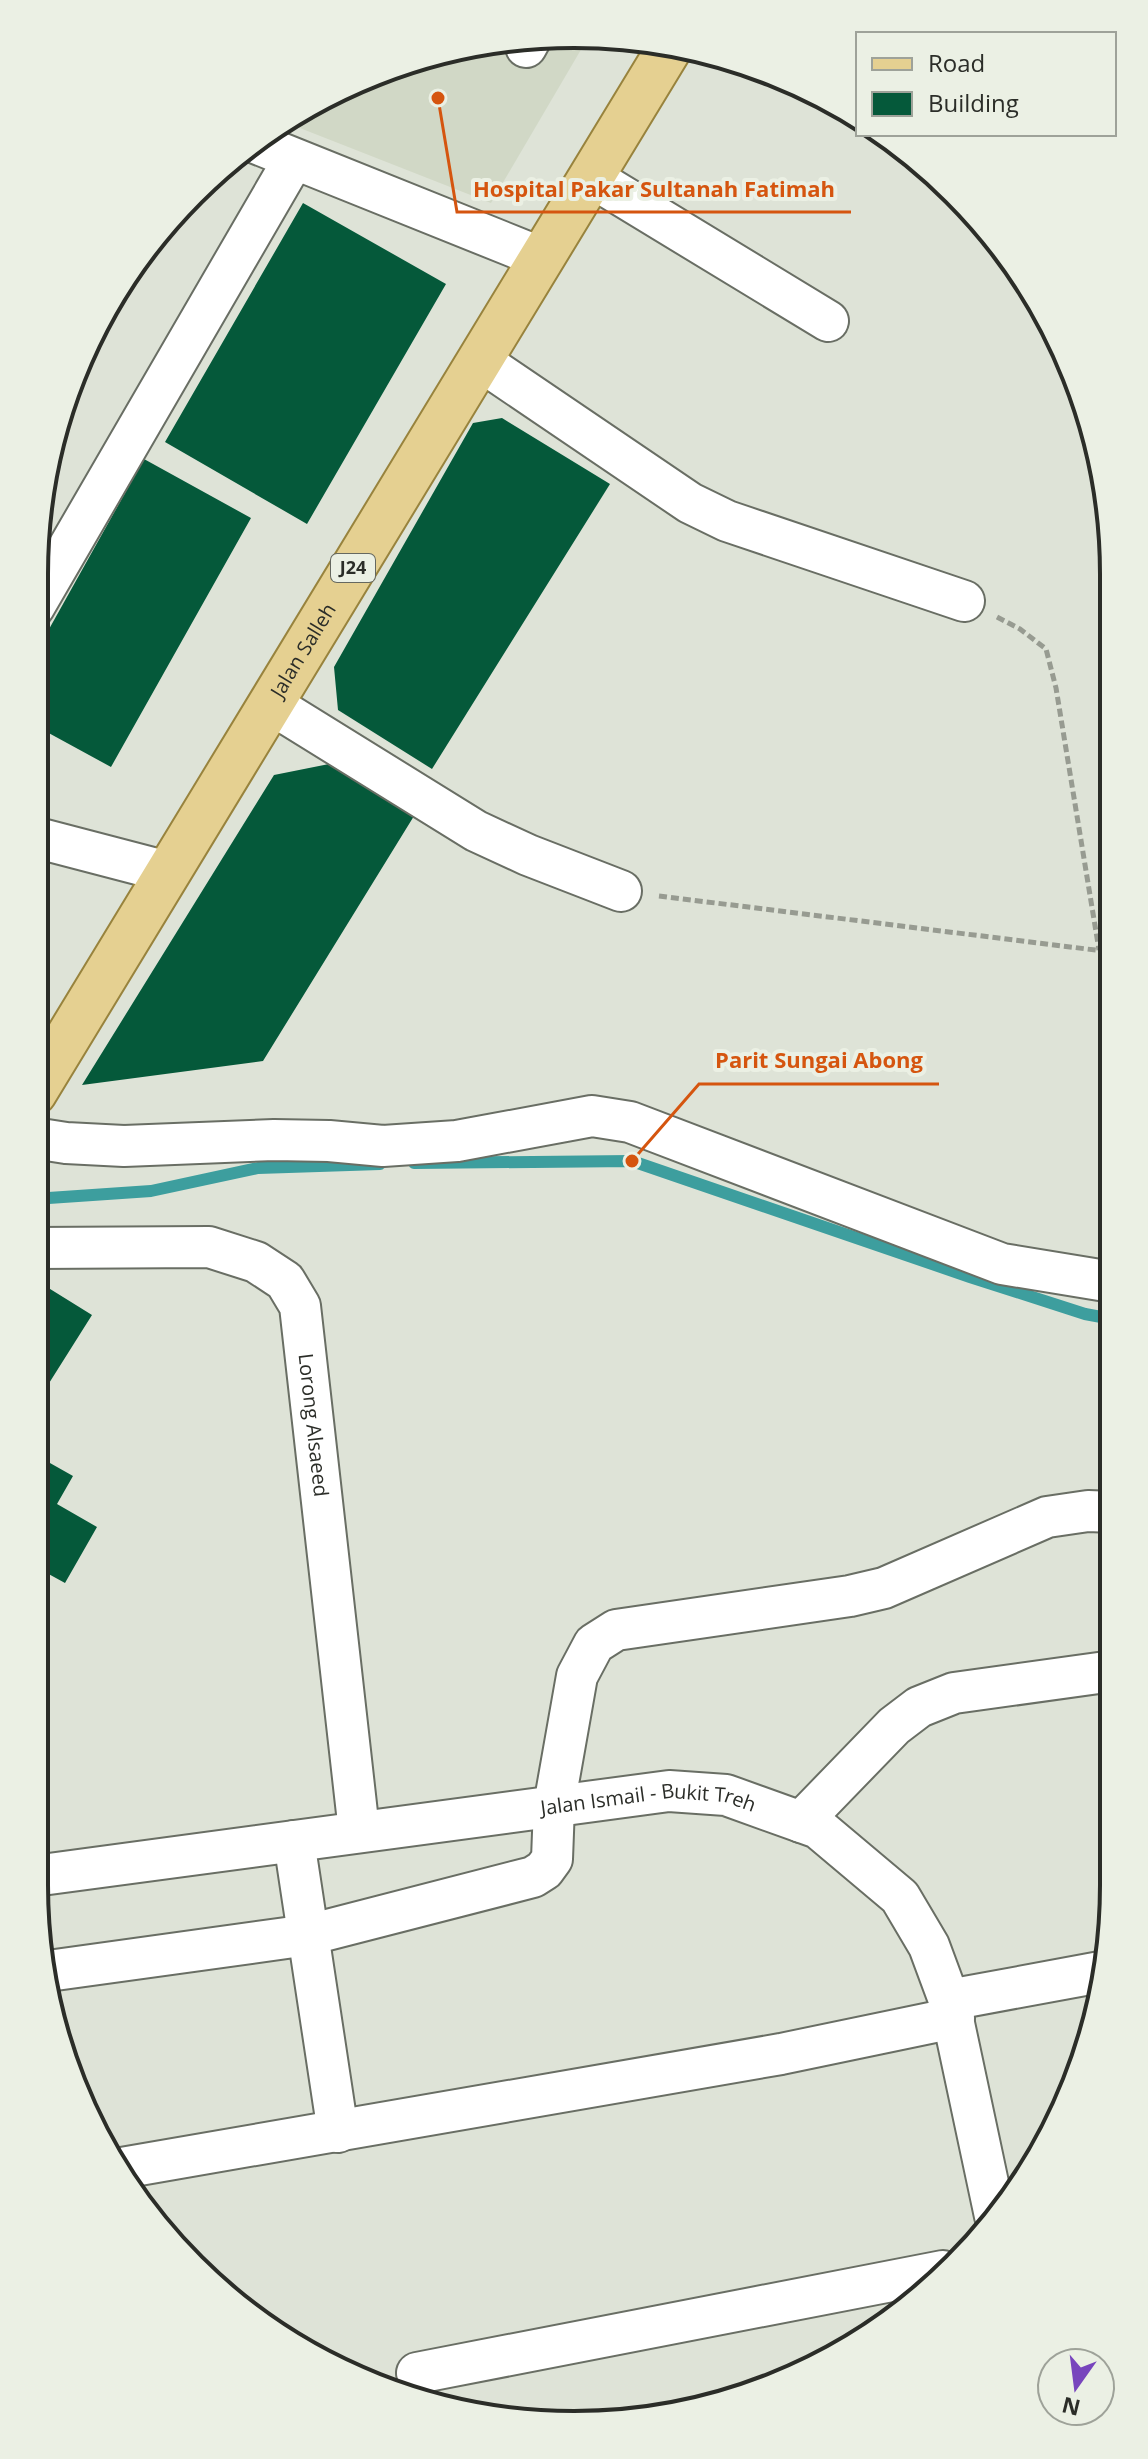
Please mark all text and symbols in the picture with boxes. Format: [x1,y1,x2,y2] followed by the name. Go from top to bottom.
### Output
[856,32,1116,136] legend
[928,46,985,79] text: Road
[928,86,1019,119] text: Building
[457,166,851,212] callout: Hospital Pakar Sultanah Fatimah
[473,173,835,203] text: Hospital Pakar Sultanah Fatimah
[331,554,375,582] road number: J24
[263,598,342,704] street label: Jalan Salleh
[699,1038,939,1084] callout: Parit Sungai Abong
[715,1044,923,1074] text: Parit Sungai Abong
[292,1352,335,1498] street label: Lorong Alsaeed
[537,1776,760,1821] street label: Jalan Ismail - Bukit Treh
[1036,2347,1116,2427] north arrow
[1059,2391,1083,2424] text: N

